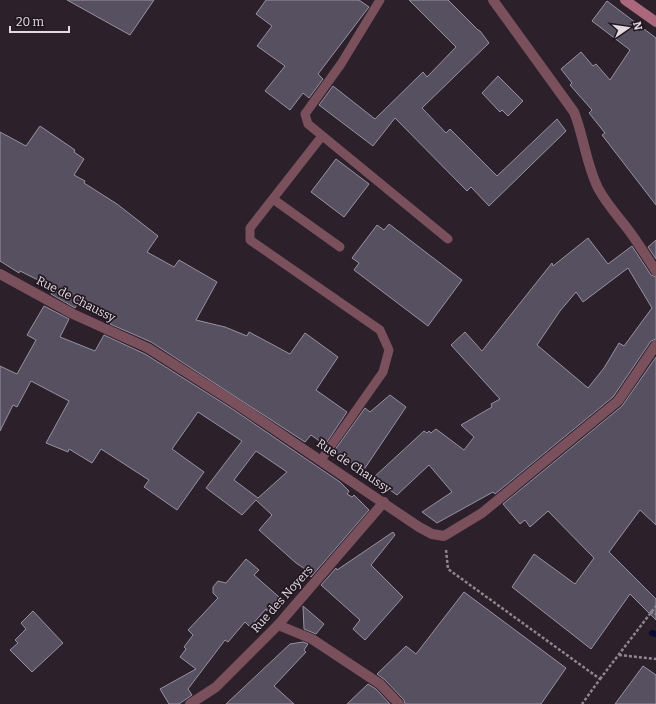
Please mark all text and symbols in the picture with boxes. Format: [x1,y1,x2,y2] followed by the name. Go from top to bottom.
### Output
[10,8,69,34] scale bar
[608,8,648,48] north arrow
[16,15,45,29] text: 20 m
[630,20,645,32] text: N
[34,273,118,325] street label: Rue de Chaussy
[314,436,394,496] street label: Rue de Chaussy
[248,562,316,635] street label: Rue des Noyers

